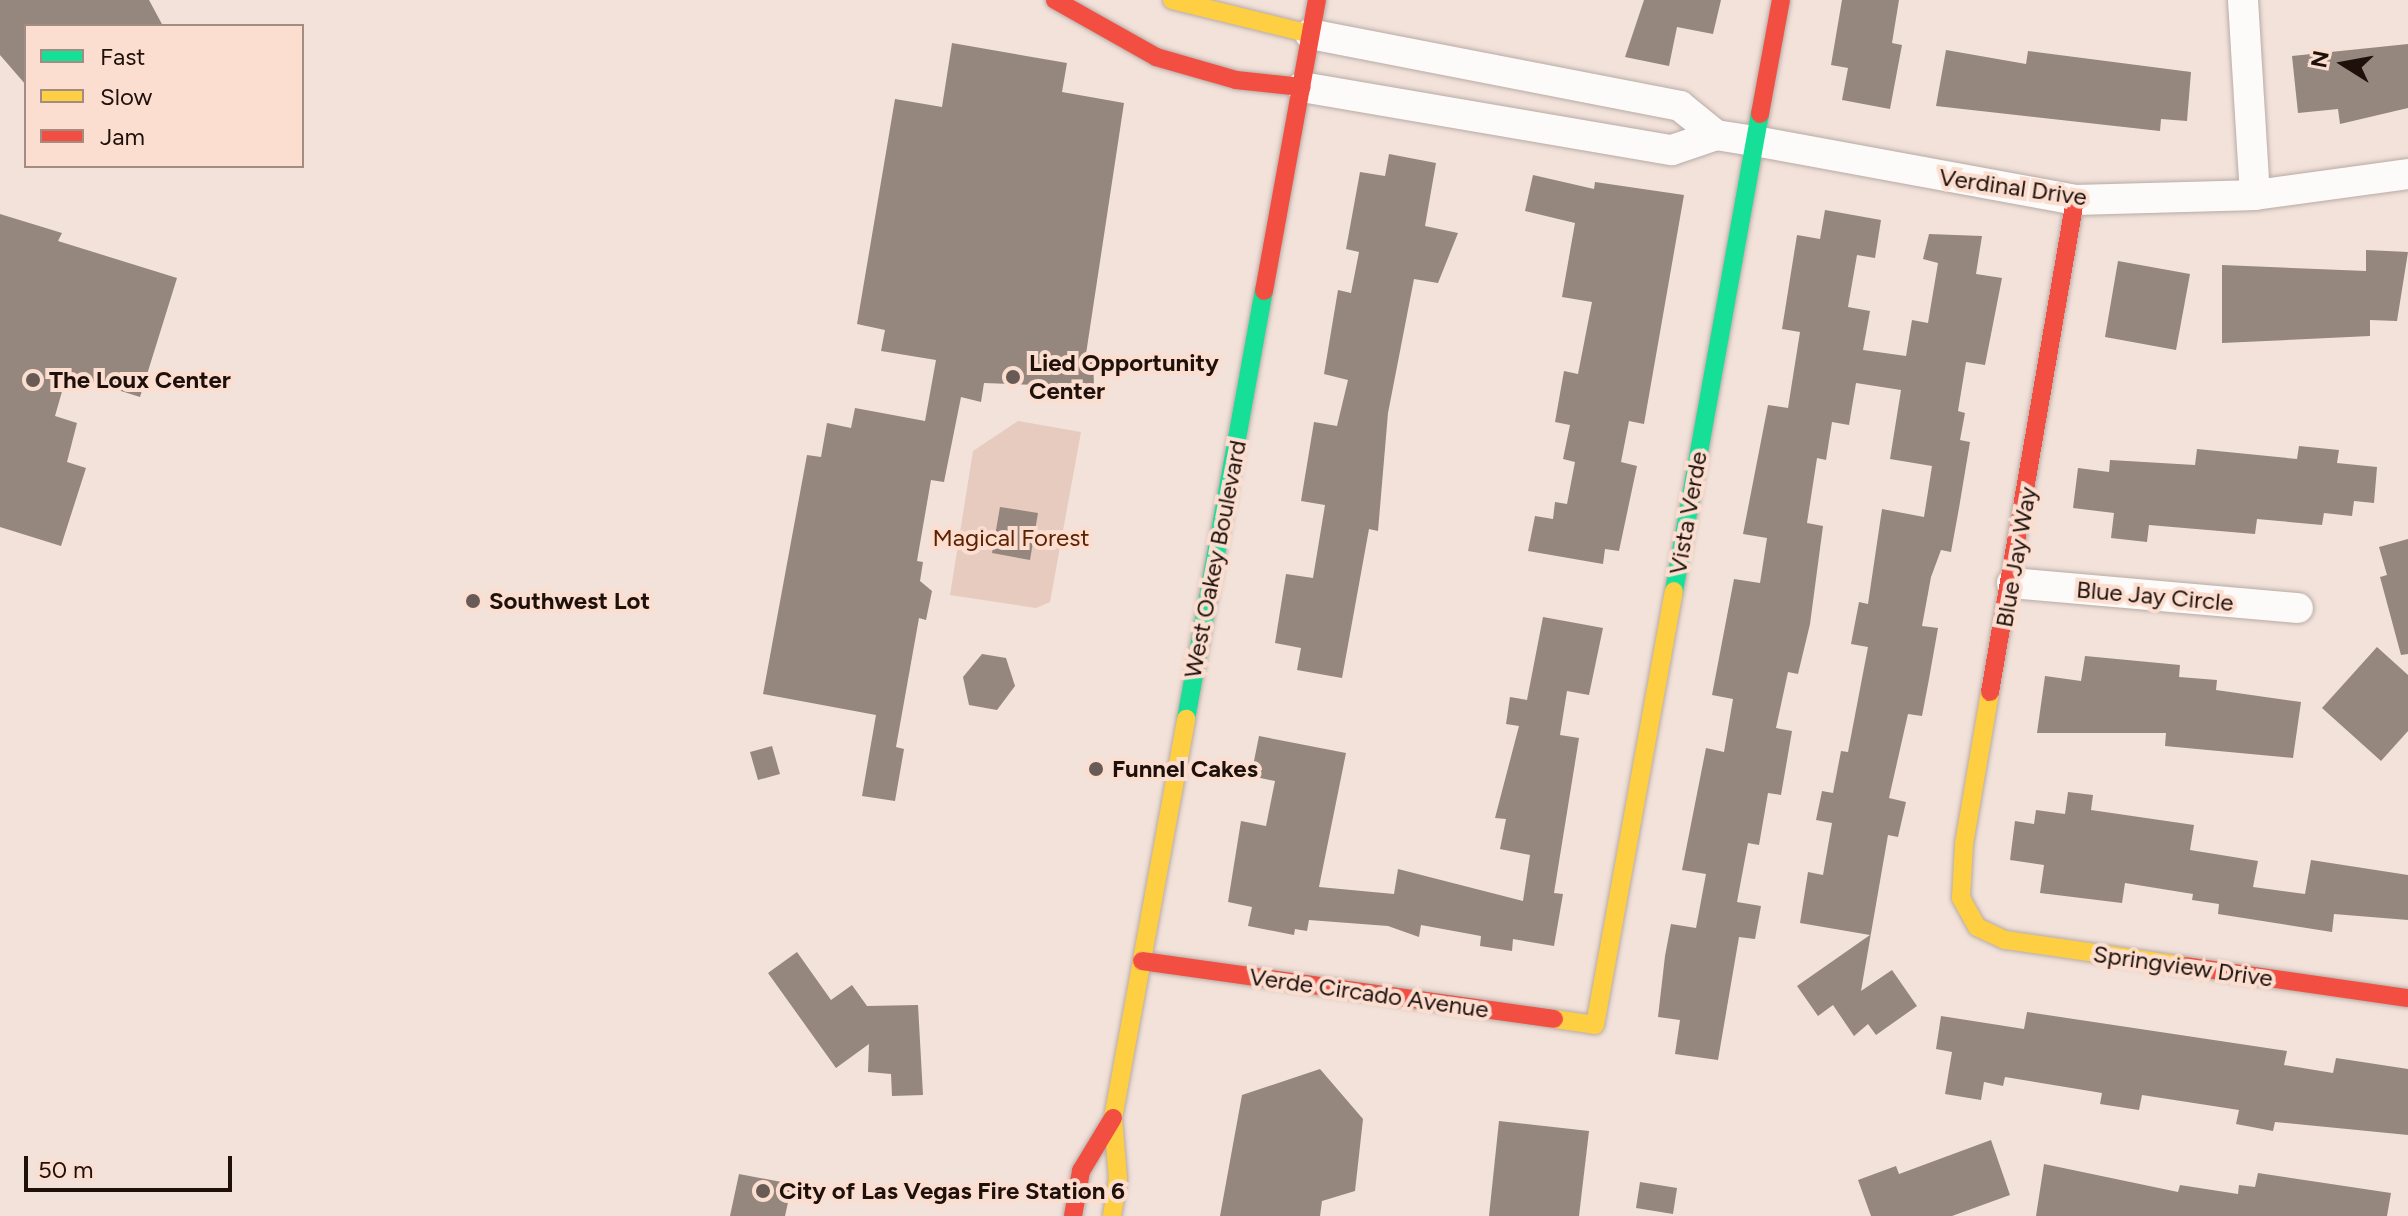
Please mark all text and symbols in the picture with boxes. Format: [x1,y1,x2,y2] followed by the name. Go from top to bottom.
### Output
[24,24,304,168] legend
[2304,24,2384,104] north arrow
[100,42,145,71] text: Fast
[2305,48,2335,70] text: N
[100,82,152,111] text: Slow
[100,122,145,151] text: Jam
[1937,162,2089,212] street label: Verdinal Drive
[1029,349,1219,405] place label: Lied Opportunity Center
[49,366,231,394] place label: The Loux Center
[1004,368,1022,386] marker: Lied Opportunity Center
[24,371,42,389] marker: The Loux Center
[1178,438,1252,680] street label: West Oakey Boulevard
[1663,449,1713,577] street label: Vista Verde
[1989,485,2043,629] street label: Blue Jay Way
[933,524,1089,552] park label: Magical Forest
[2075,575,2235,617] street label: Blue Jay Circle
[489,587,650,615] place label: Southwest Lot
[464,592,482,610] marker: Southwest Lot
[1112,755,1258,783] place label: Funnel Cakes
[1087,760,1105,778] marker: Funnel Cakes
[2091,939,2275,993] street label: Springview Drive
[1248,962,1490,1024] street label: Verde Circado Avenue
[28,1140,236,1190] scale bar
[38,1155,94,1184] text: 50 m
[779,1177,1125,1205] place label: City of Las Vegas Fire Station 6
[754,1182,772,1200] marker: City of Las Vegas Fire Station 6

